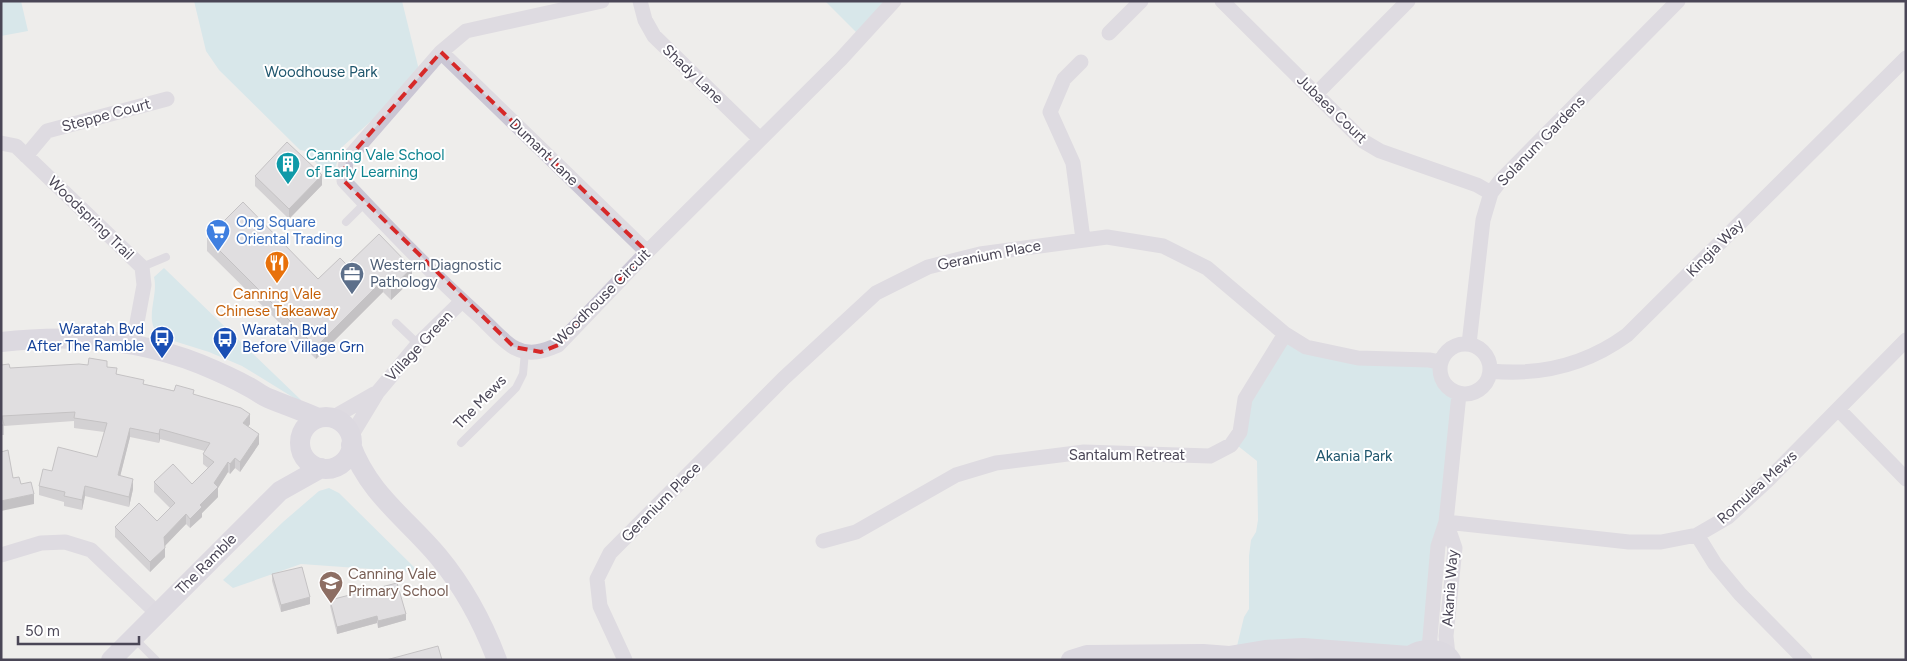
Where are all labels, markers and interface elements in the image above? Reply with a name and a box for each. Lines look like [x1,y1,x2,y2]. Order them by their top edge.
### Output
street label: Shady Lane [659,41,727,107]
park label: Woodhouse Park [265,63,378,81]
street label: Jubaea Court [1293,71,1371,147]
street label: Solanum Gardens [1493,92,1589,190]
street label: Steppe Court [60,94,153,136]
street label: Dumant Lane [506,115,582,189]
place label: Canning Vale School of Early Learning [306,146,445,181]
building icon: Canning Vale School of Early Learning [275,151,301,185]
street label: Woodspring Trail [44,173,138,263]
place label: Ong Square Oriental Trading [236,213,343,248]
street label: Kingia Way [1683,215,1748,280]
supermarket icon: Ong Square Oriental Trading [205,218,231,252]
street label: Geranium Place [936,236,1042,274]
street label: Woodhouse Circuit [550,245,654,349]
restaurant icon: Canning Vale Chinese Takeaway [264,250,290,284]
place label: Western Diagnostic Pathology [370,256,502,291]
office icon: Western Diagnostic Pathology [339,261,365,295]
place label: Canning Vale Chinese Takeaway [216,285,339,320]
street label: Village Green [382,307,456,385]
place label: Waratah Bvd After The Ramble [27,320,144,355]
place label: Waratah Bvd Before Village Grn [242,321,364,356]
bus stop icon: Waratah Bvd After The Ramble [149,325,175,359]
bus stop icon: Waratah Bvd Before Village Grn [212,326,238,360]
street label: The Mews [450,371,510,433]
street label: Santalum Retreat [1069,446,1186,464]
street label: Romulea Mews [1713,446,1801,528]
park label: Akania Park [1316,447,1393,465]
street label: Geranium Place [618,459,704,545]
street label: The Ramble [172,530,240,598]
street label: Akania Way [1438,549,1462,627]
place label: Canning Vale Primary School [348,565,449,600]
school or university icon: Canning Vale Primary School [318,570,344,604]
scale bar [18,614,139,646]
text: 50 m [25,622,60,640]

